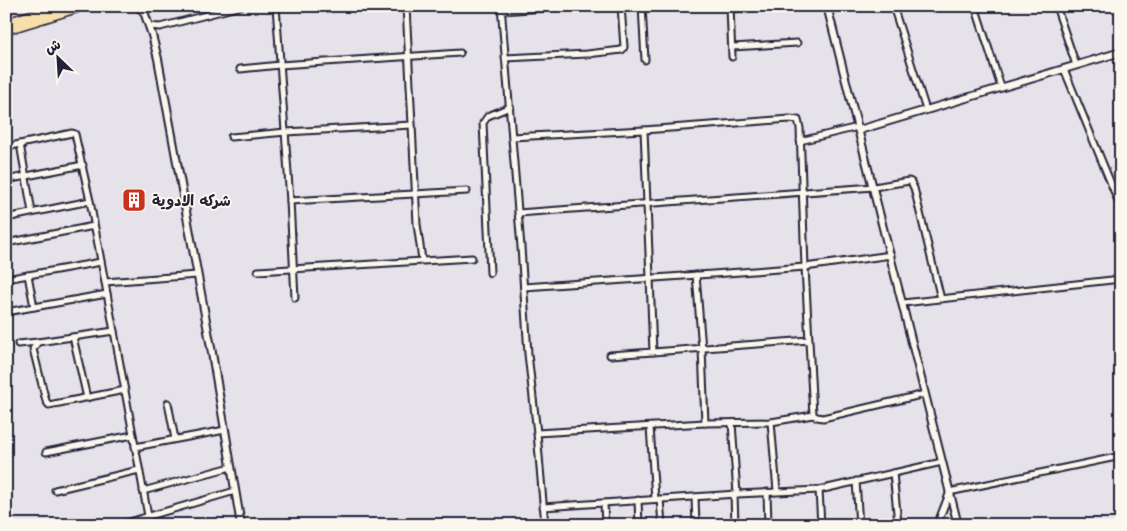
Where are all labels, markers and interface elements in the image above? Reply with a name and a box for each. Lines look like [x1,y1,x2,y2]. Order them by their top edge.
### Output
north arrow [32,32,82,82]
text: ش [41,34,63,58]
building icon: شركه الادوية [121,187,147,213]
place label: شركه الادوية [152,190,231,210]

